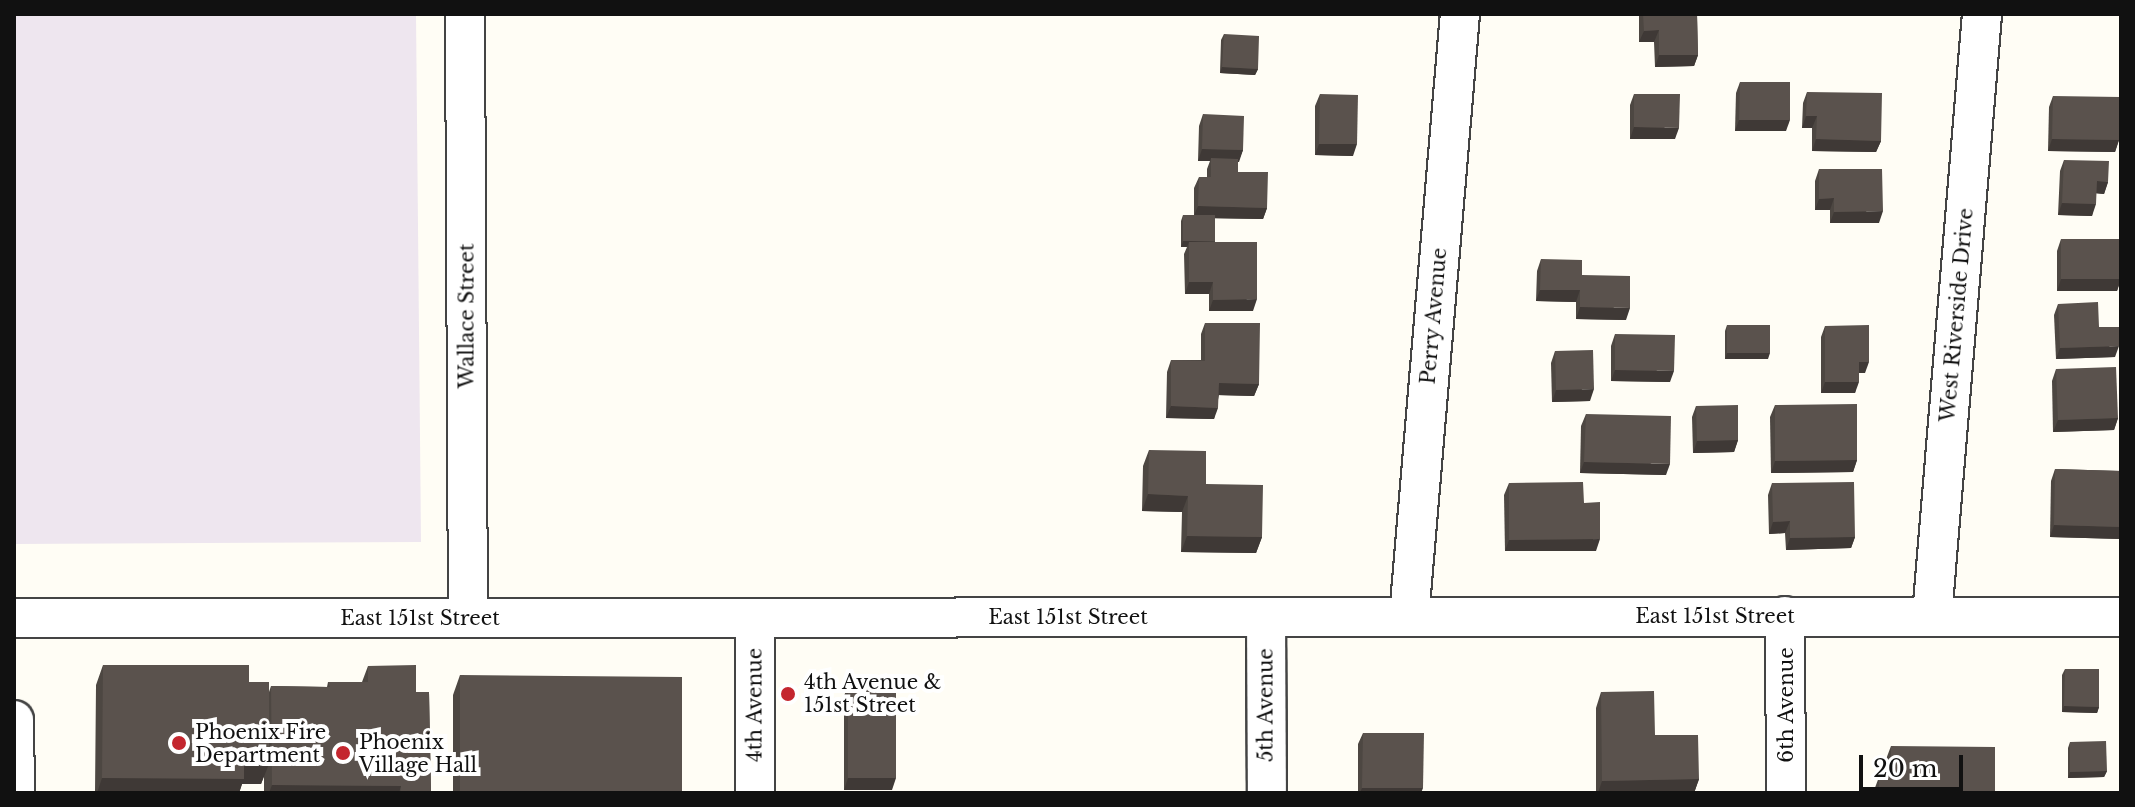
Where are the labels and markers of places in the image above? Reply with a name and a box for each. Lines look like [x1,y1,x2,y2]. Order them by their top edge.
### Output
place label: 4th Avenue & 151st Street [804,670,942,717]
marker: 4th Avenue & 151st Street [779,685,797,703]
place label: Phoenix Fire Department [195,720,327,767]
place label: Phoenix Village Hall [359,730,477,777]
marker: Phoenix Fire Department [170,734,188,752]
marker: Phoenix Village Hall [334,744,352,762]

